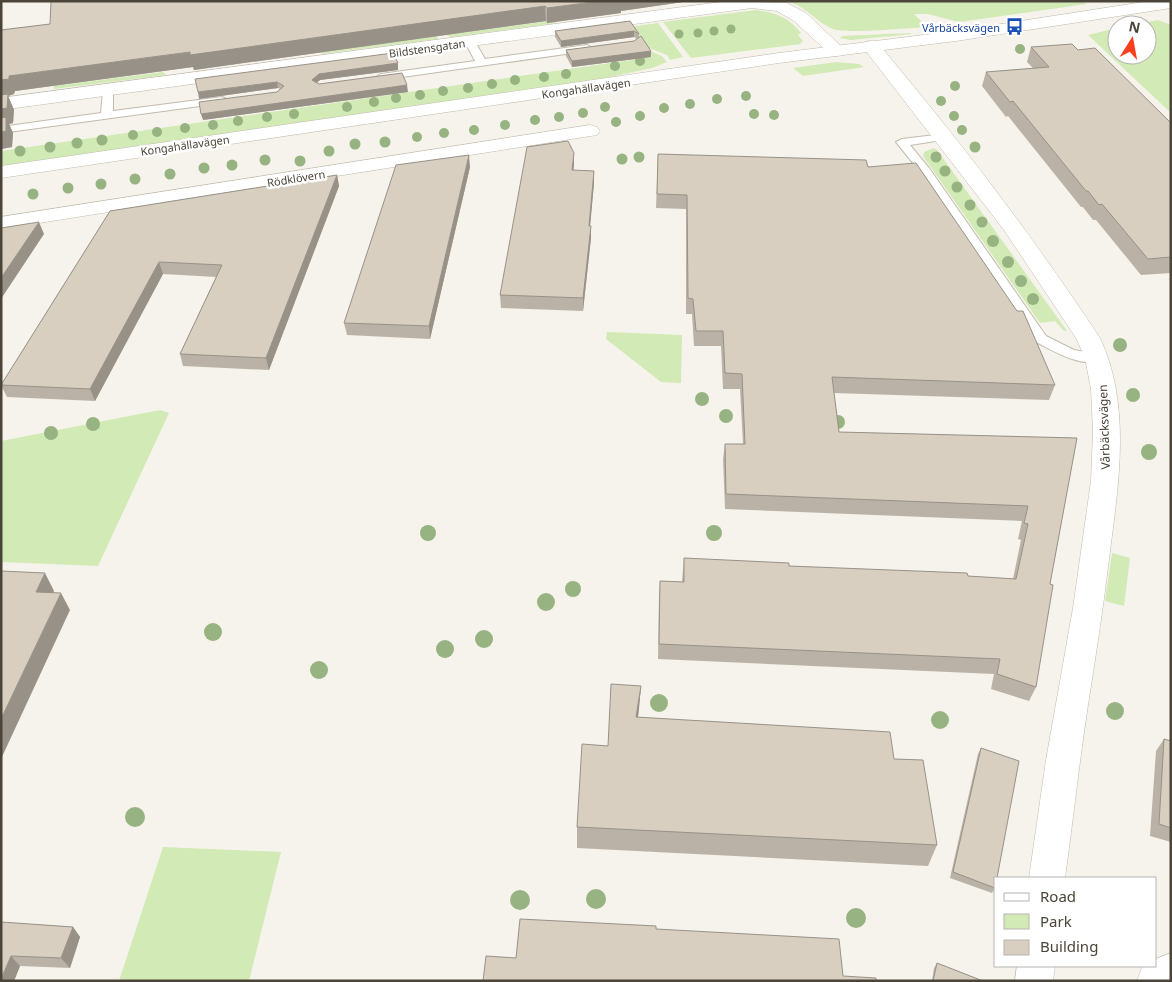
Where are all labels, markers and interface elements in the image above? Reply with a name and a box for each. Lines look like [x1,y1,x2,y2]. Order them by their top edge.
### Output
north arrow [1107,15,1157,65]
text: N [1127,16,1142,37]
bus stop icon: Vårbäcksvägen [1004,17,1024,37]
place label: Vårbäcksvägen [922,20,1000,35]
street label: Bildstensgatan [388,35,466,61]
street label: Kongahällavägen [541,74,631,102]
street label: Kongahällavägen [140,131,230,159]
street label: Rödklövern [266,166,326,190]
street label: Vårbäcksvägen [1094,384,1114,470]
legend [994,877,1157,967]
text: Road [1040,886,1076,906]
text: Park [1040,911,1072,931]
text: Building [1040,936,1098,956]

